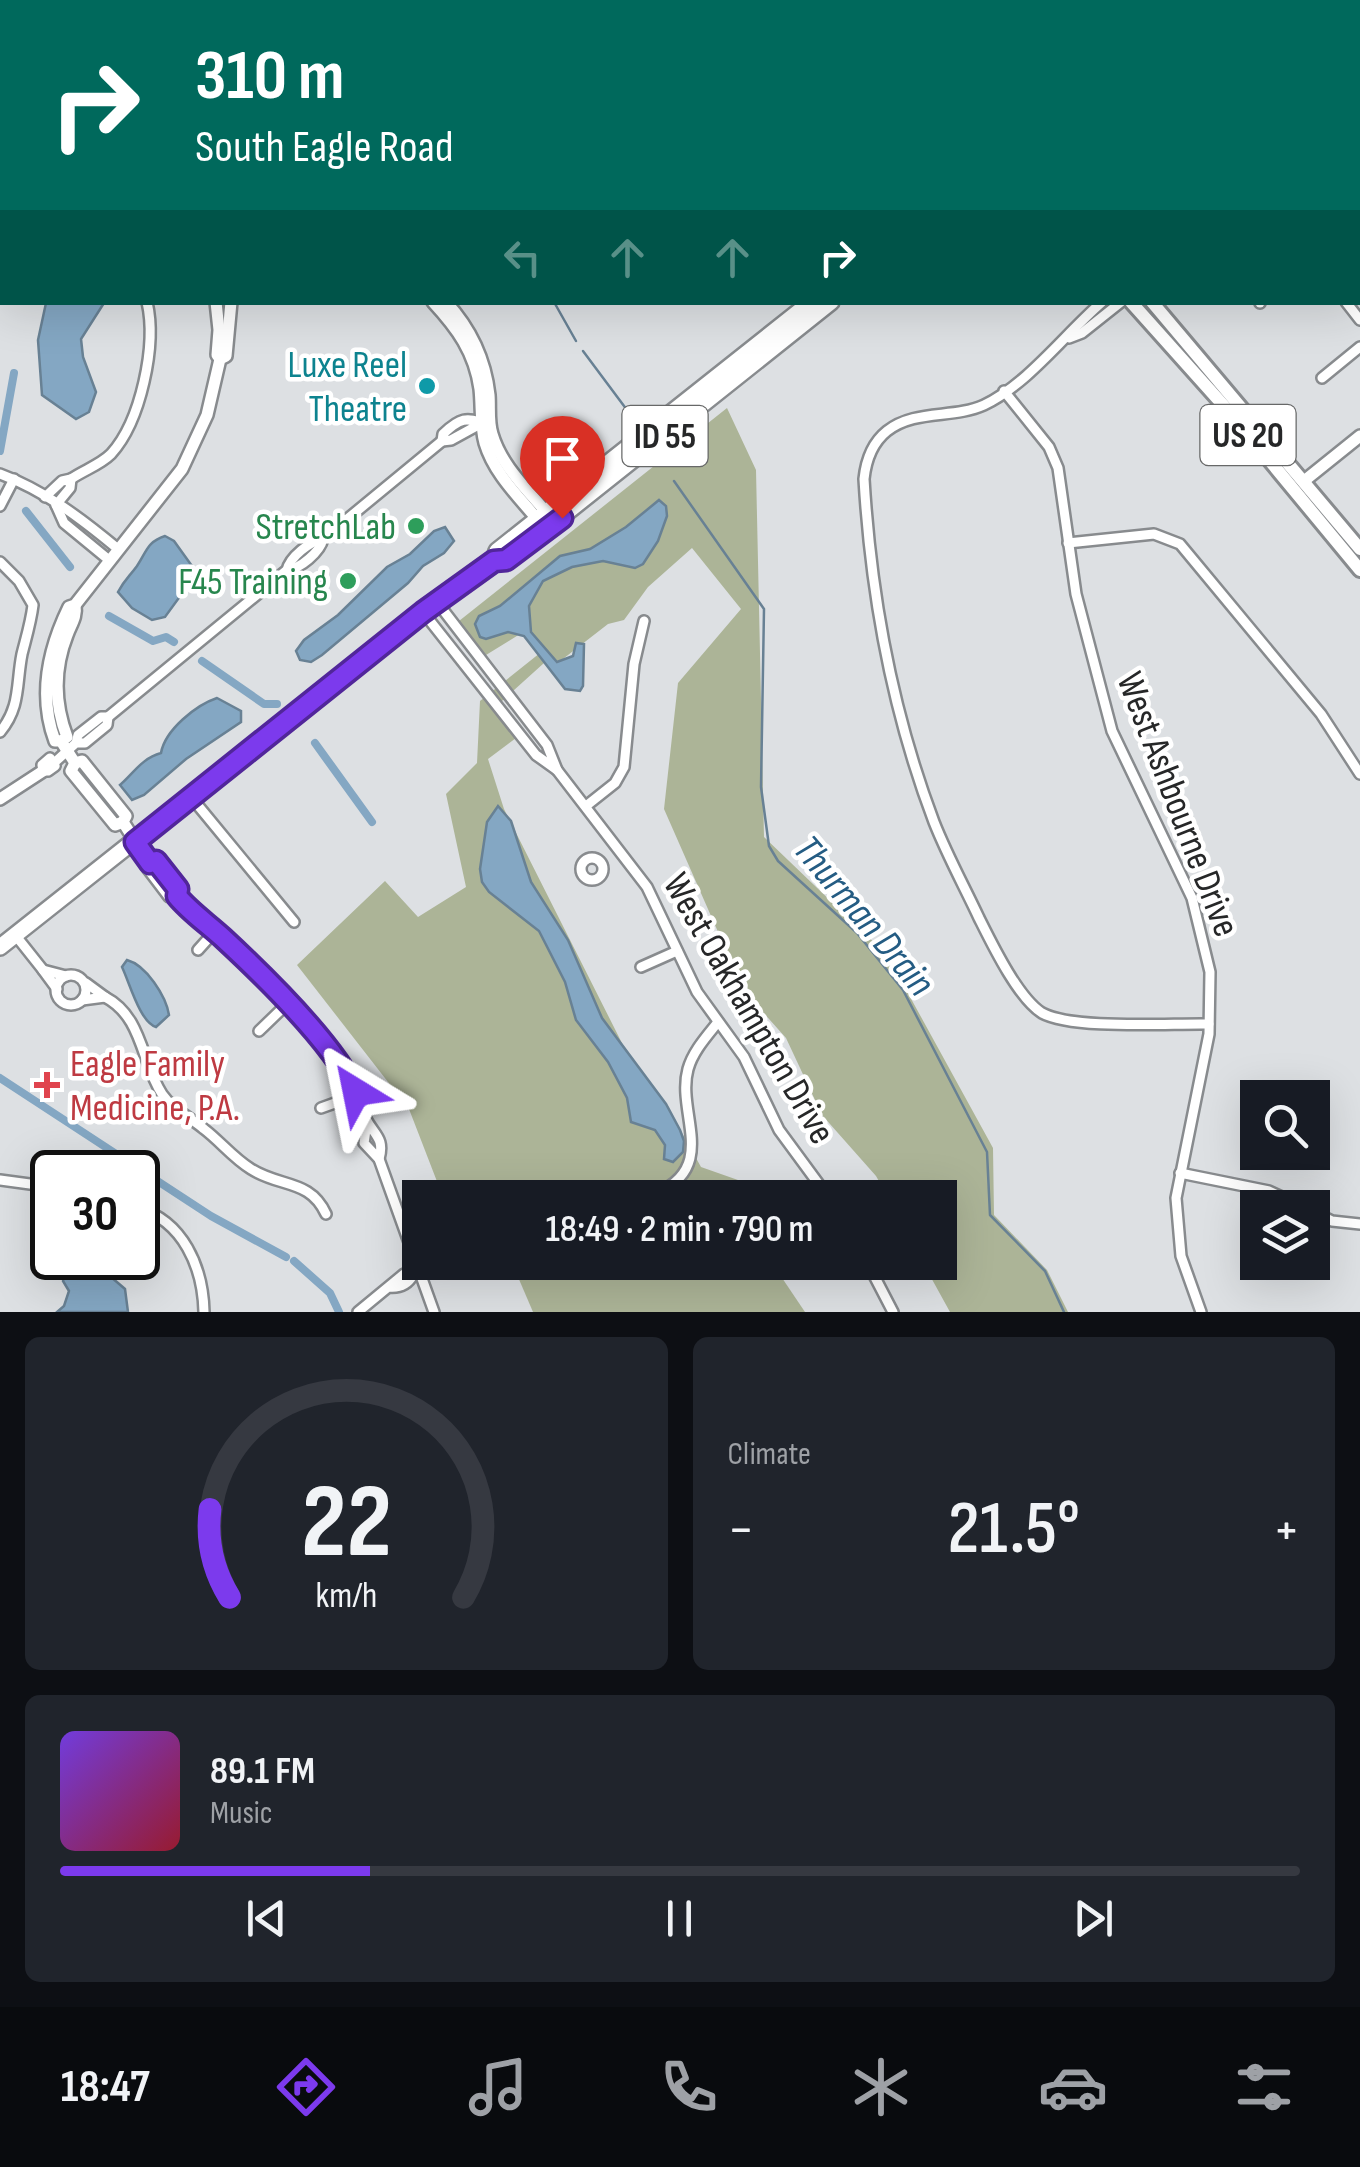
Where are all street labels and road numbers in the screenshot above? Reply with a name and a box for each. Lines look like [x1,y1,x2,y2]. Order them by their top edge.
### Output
road number: US 20 [1200,405,1296,465]
road number: ID 55 [622,406,708,466]
street label: West Ashbourne Drive [1107,666,1249,943]
street label: West Oakhampton Drive [653,865,844,1152]

